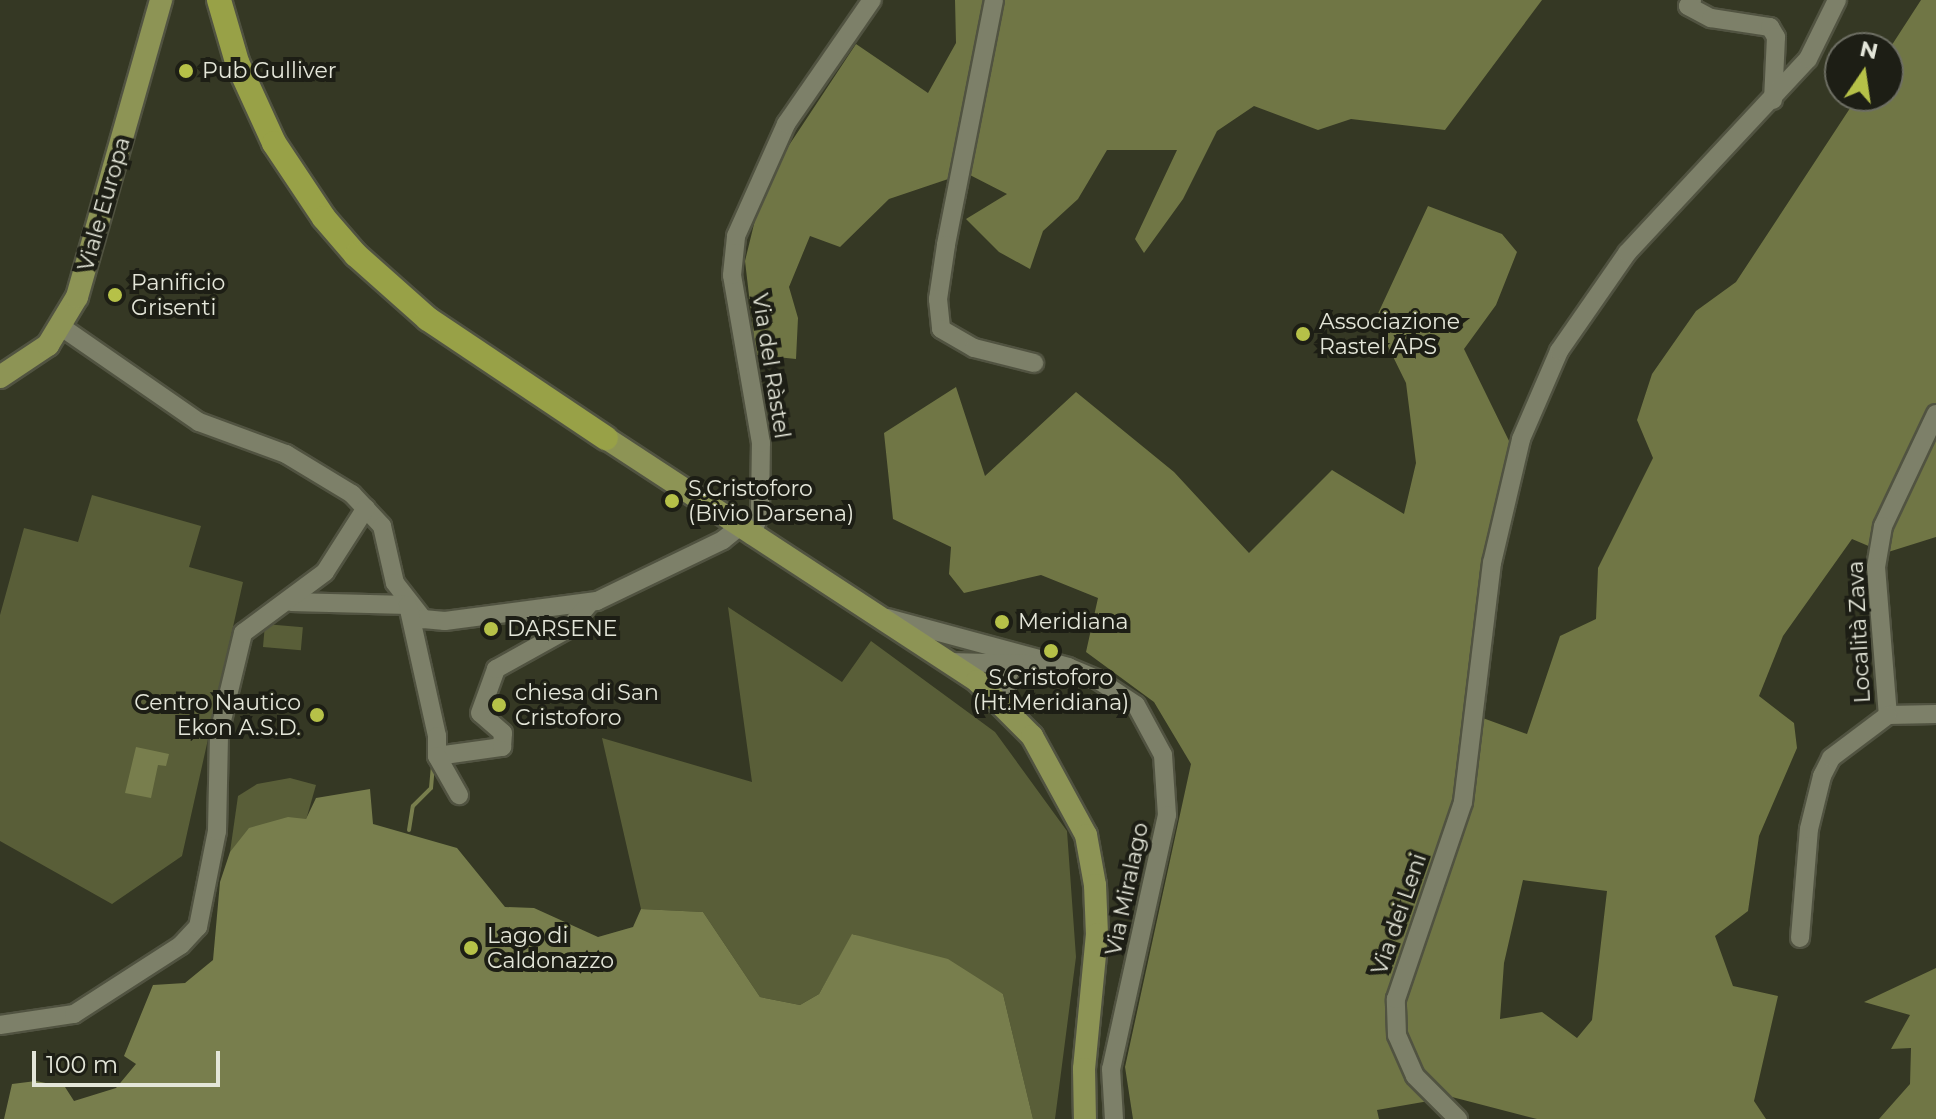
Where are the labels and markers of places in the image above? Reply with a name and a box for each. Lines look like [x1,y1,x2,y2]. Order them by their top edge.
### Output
place label: Pub Gulliver [202,58,337,84]
marker: Pub Gulliver [177,62,195,80]
place label: Panificio Grisenti [131,269,225,320]
marker: Panificio Grisenti [106,286,124,304]
place label: Associazione Rastel APS [1319,308,1460,360]
marker: Associazione Rastel APS [1294,325,1312,343]
place label: S.Cristoforo (Bivio Darsena) [688,475,854,526]
marker: S.Cristoforo (Bivio Darsena) [663,492,681,510]
place label: Meridiana [1018,609,1129,635]
marker: Meridiana [993,613,1011,631]
place label: DARSENE [507,616,617,642]
marker: DARSENE [482,620,500,638]
marker: S.Cristoforo (Ht.Meridiana) [1042,642,1060,660]
place label: S.Cristoforo (Ht.Meridiana) [973,664,1129,716]
place label: chiesa di San Cristoforo [515,679,659,730]
place label: Centro Nautico Ekon A.S.D. [134,689,301,740]
marker: chiesa di San Cristoforo [490,696,508,714]
marker: Centro Nautico Ekon A.S.D. [308,706,326,724]
place label: Lago di Caldonazzo [487,922,614,974]
marker: Lago di Caldonazzo [462,939,480,957]

